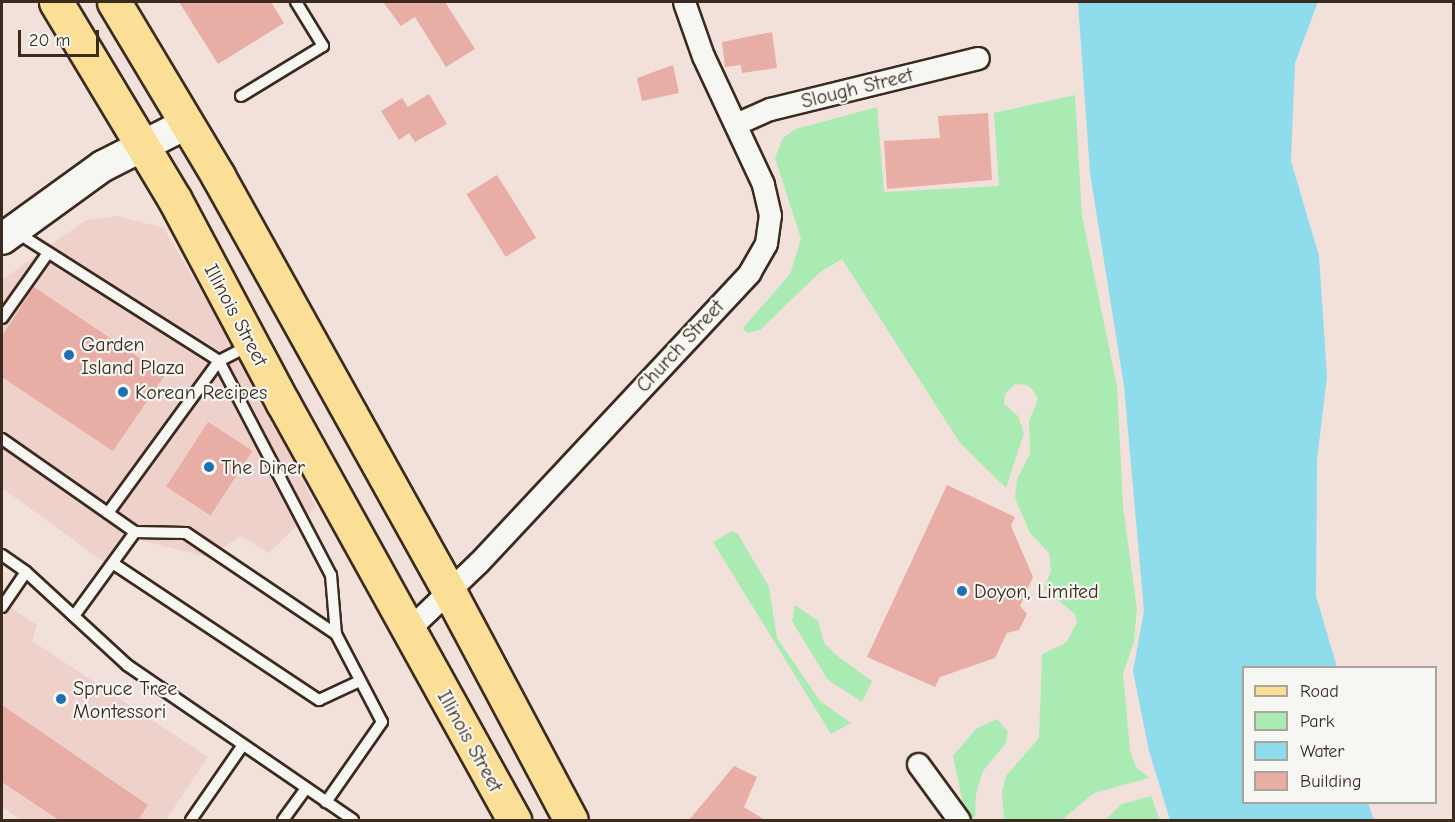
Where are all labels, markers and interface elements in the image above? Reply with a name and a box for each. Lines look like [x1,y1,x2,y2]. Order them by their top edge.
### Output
scale bar [21,18,102,56]
text: 20 m [29,30,70,51]
street label: Slough Street [799,63,915,113]
street label: Illinois Street [199,260,273,370]
street label: Church Street [631,295,729,397]
place label: Garden Island Plaza [81,332,185,379]
marker: Garden Island Plaza [62,348,76,362]
place label: Korean Recipes [135,380,267,404]
marker: Korean Recipes [116,385,130,399]
place label: The Diner [221,455,305,479]
marker: The Diner [202,460,216,474]
place label: Doyon, Limited [974,579,1099,603]
marker: Doyon, Limited [955,584,969,598]
legend [1242,666,1437,804]
place label: Spruce Tree Montessori [73,676,177,723]
text: Road [1300,681,1339,702]
street label: Illinois Street [432,686,508,796]
marker: Spruce Tree Montessori [54,692,68,706]
text: Park [1300,711,1334,732]
text: Water [1300,741,1344,762]
text: Building [1300,771,1362,792]

